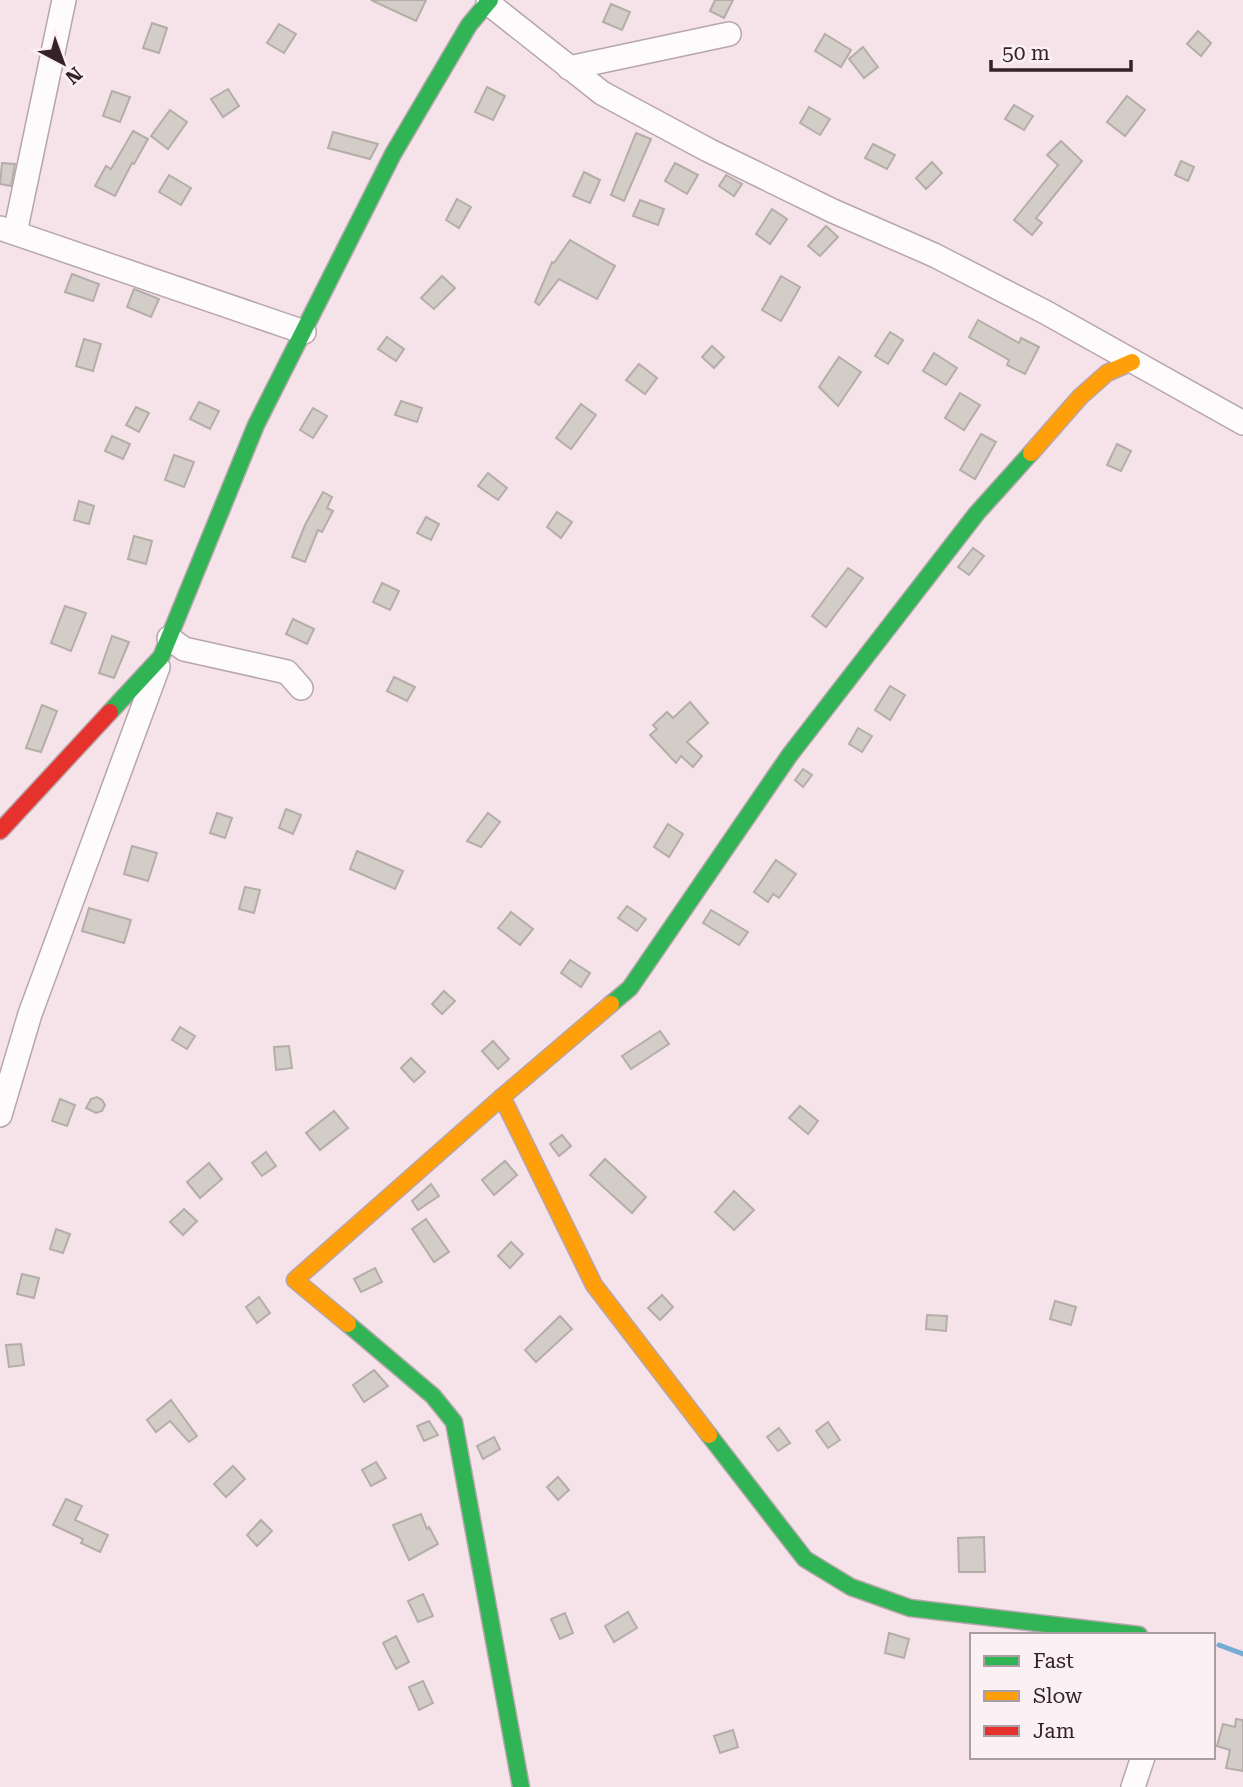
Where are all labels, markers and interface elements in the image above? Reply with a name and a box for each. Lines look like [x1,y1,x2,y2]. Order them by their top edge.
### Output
north arrow [28,28,98,98]
scale bar [991,28,1131,72]
text: 50 m [1002,41,1050,65]
text: N [60,62,87,89]
legend [970,1633,1215,1759]
text: Fast [1033,1649,1074,1673]
text: Slow [1033,1684,1083,1708]
text: Jam [1033,1719,1075,1743]

